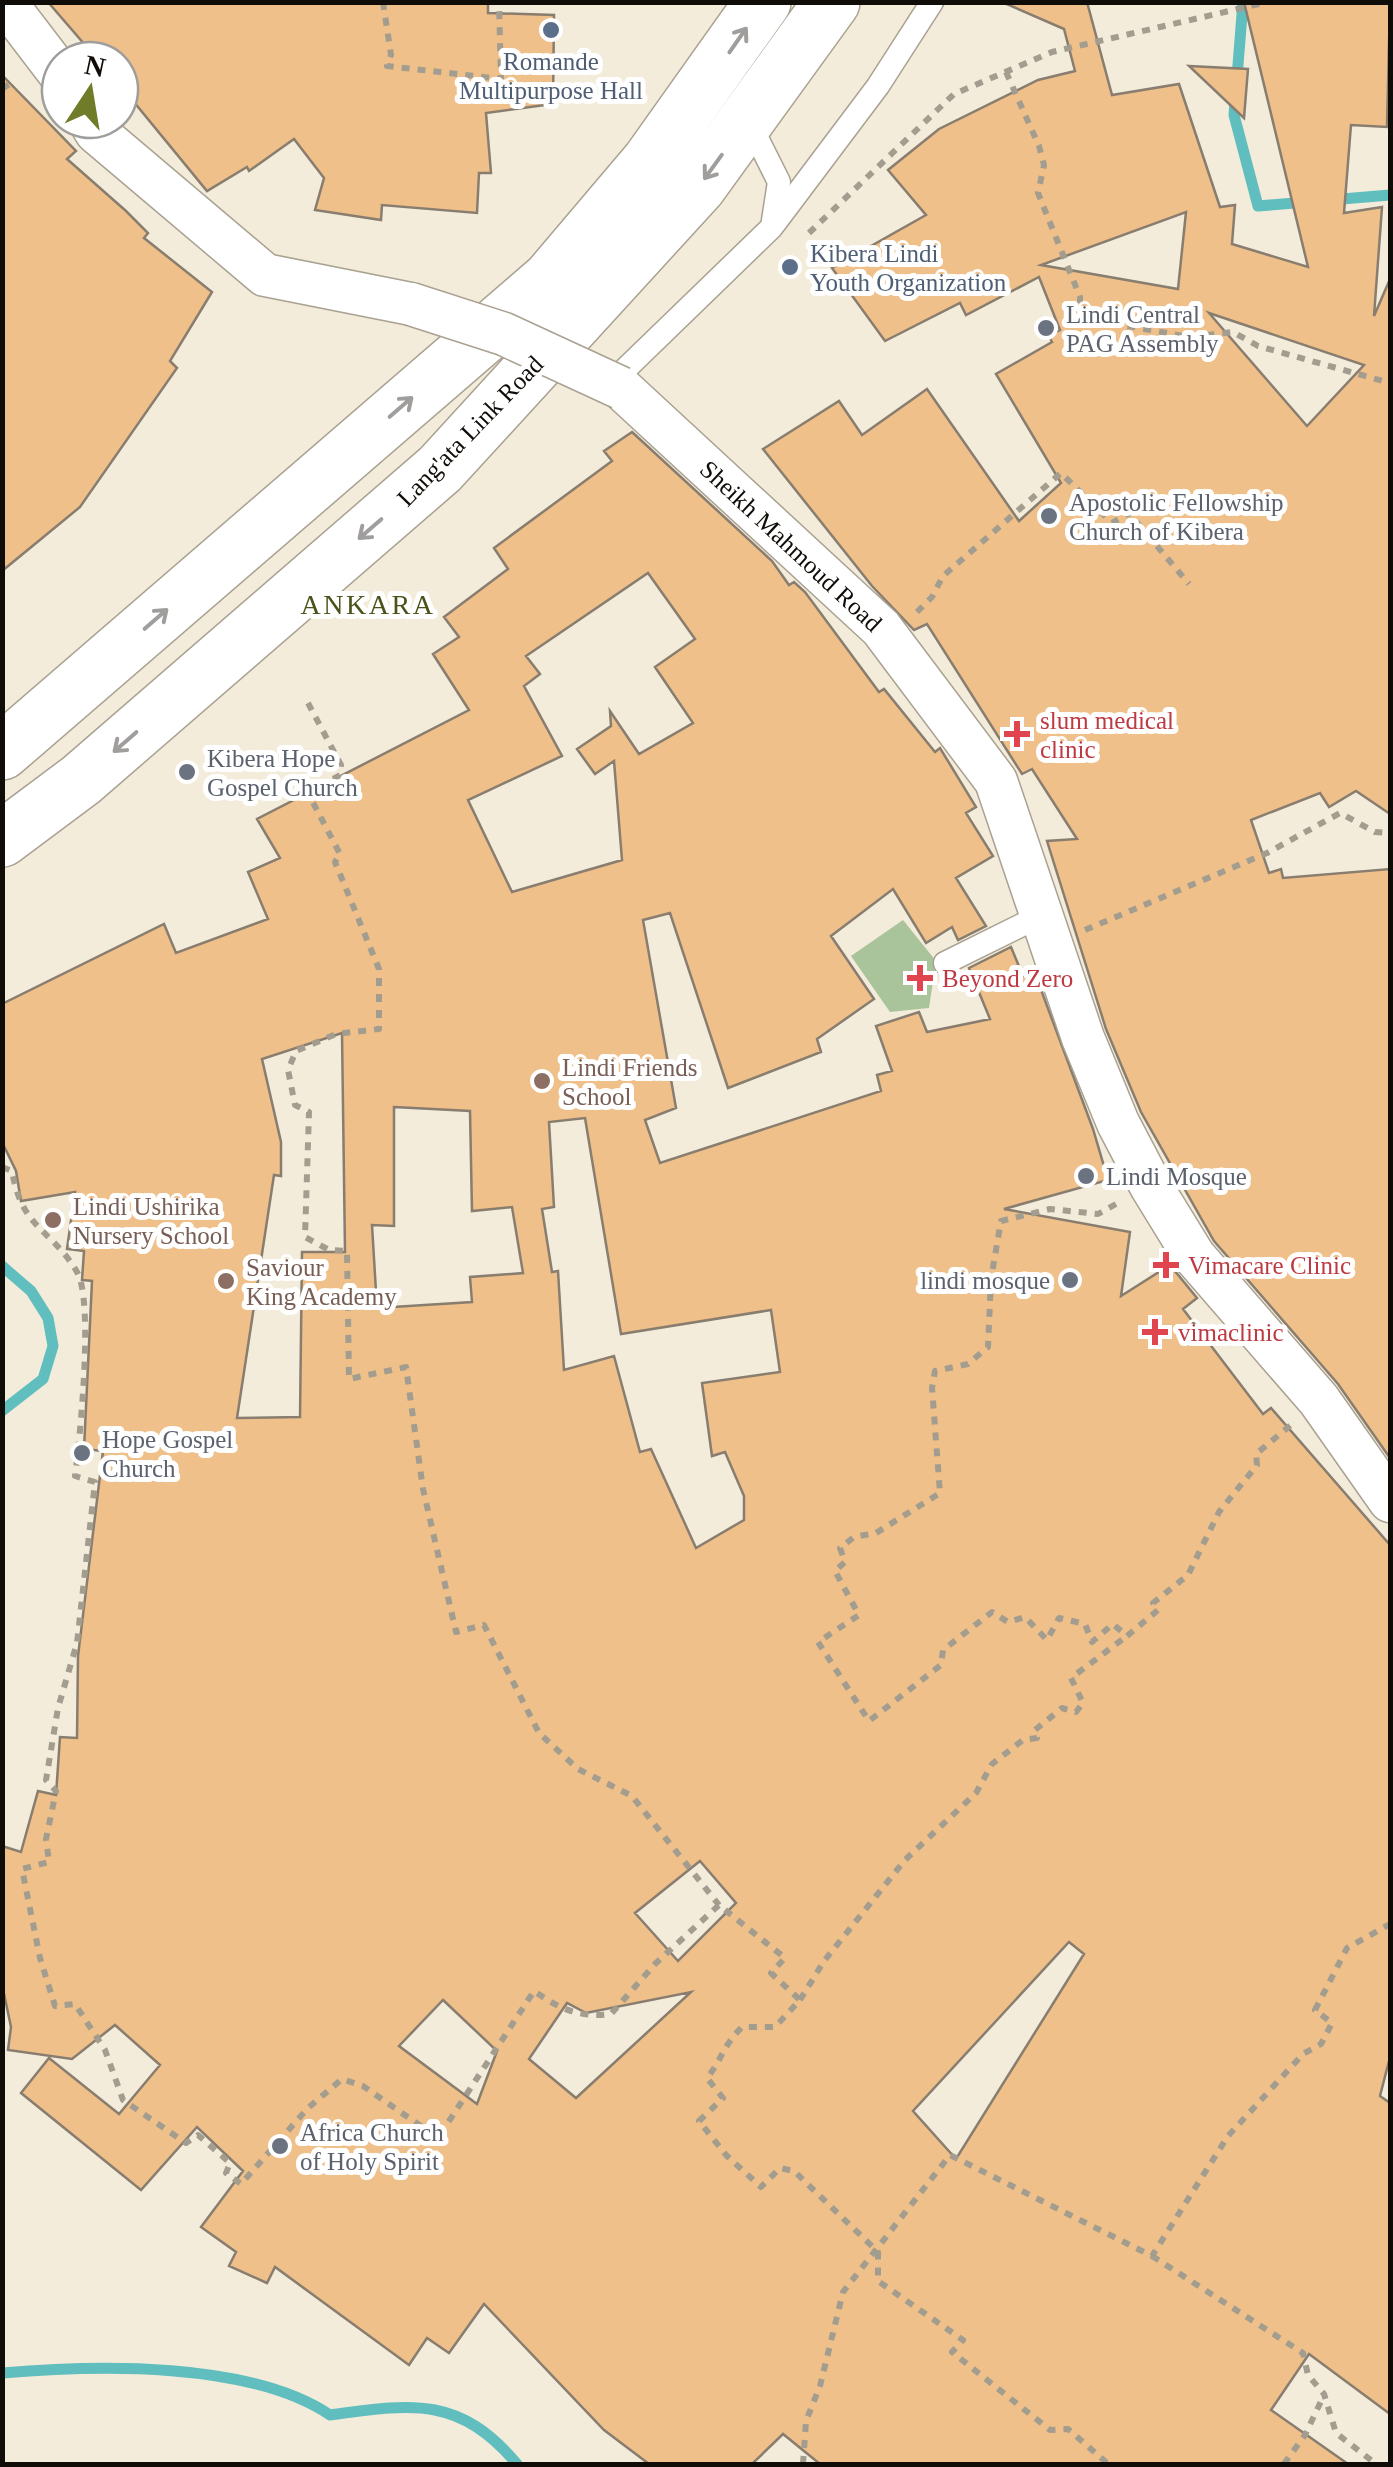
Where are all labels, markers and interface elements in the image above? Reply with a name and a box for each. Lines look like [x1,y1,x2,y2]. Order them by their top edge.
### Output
marker: Romande Multipurpose Hall [540,19,562,41]
one-way arrow [727,27,748,55]
north arrow [40,40,140,140]
place label: Romande Multipurpose Hall [459,48,643,104]
text: N [82,49,108,83]
one-way arrow [703,152,724,180]
place label: Kibera Lindi Youth Organization [810,240,1007,296]
marker: Kibera Lindi Youth Organization [779,256,801,278]
place label: Lindi Central PAG Assembly [1066,301,1219,357]
marker: Lindi Central PAG Assembly [1035,317,1057,339]
street label: Lang'ata Link Road [392,350,549,511]
one-way arrow [388,396,414,418]
street label: Sheikh Mahmoud Road [695,455,887,637]
place label: Apostolic Fellowship Church of Kibera [1069,489,1284,545]
marker: Apostolic Fellowship Church of Kibera [1038,505,1060,527]
one-way arrow [358,518,383,541]
district label: ANKARA [301,589,435,620]
one-way arrow [142,609,168,631]
place label: slum medical clinic [1040,707,1174,763]
marker: slum medical clinic [1004,721,1030,747]
one-way arrow [112,731,138,753]
place label: Kibera Hope Gospel Church [207,745,358,801]
marker: Kibera Hope Gospel Church [176,761,198,783]
marker: Beyond Zero [907,965,933,991]
place label: Beyond Zero [942,965,1073,992]
place label: Lindi Friends School [562,1054,697,1110]
marker: Lindi Friends School [531,1070,553,1092]
place label: Lindi Mosque [1106,1163,1247,1190]
marker: Lindi Mosque [1075,1165,1097,1187]
place label: Lindi Ushirika Nursery School [73,1193,229,1249]
marker: Lindi Ushirika Nursery School [42,1209,64,1231]
marker: Vimacare Clinic [1153,1252,1179,1278]
place label: Vimacare Clinic [1188,1252,1351,1279]
place label: Saviour King Academy [246,1254,397,1310]
place label: lindi mosque [920,1267,1050,1294]
marker: lindi mosque [1059,1269,1081,1291]
marker: Saviour King Academy [215,1270,237,1292]
marker: vimaclinic [1142,1319,1168,1345]
place label: vimaclinic [1178,1319,1284,1346]
place label: Hope Gospel Church [102,1426,233,1482]
marker: Hope Gospel Church [71,1442,93,1464]
place label: Africa Church of Holy Spirit [300,2119,444,2175]
marker: Africa Church of Holy Spirit [269,2135,291,2157]

